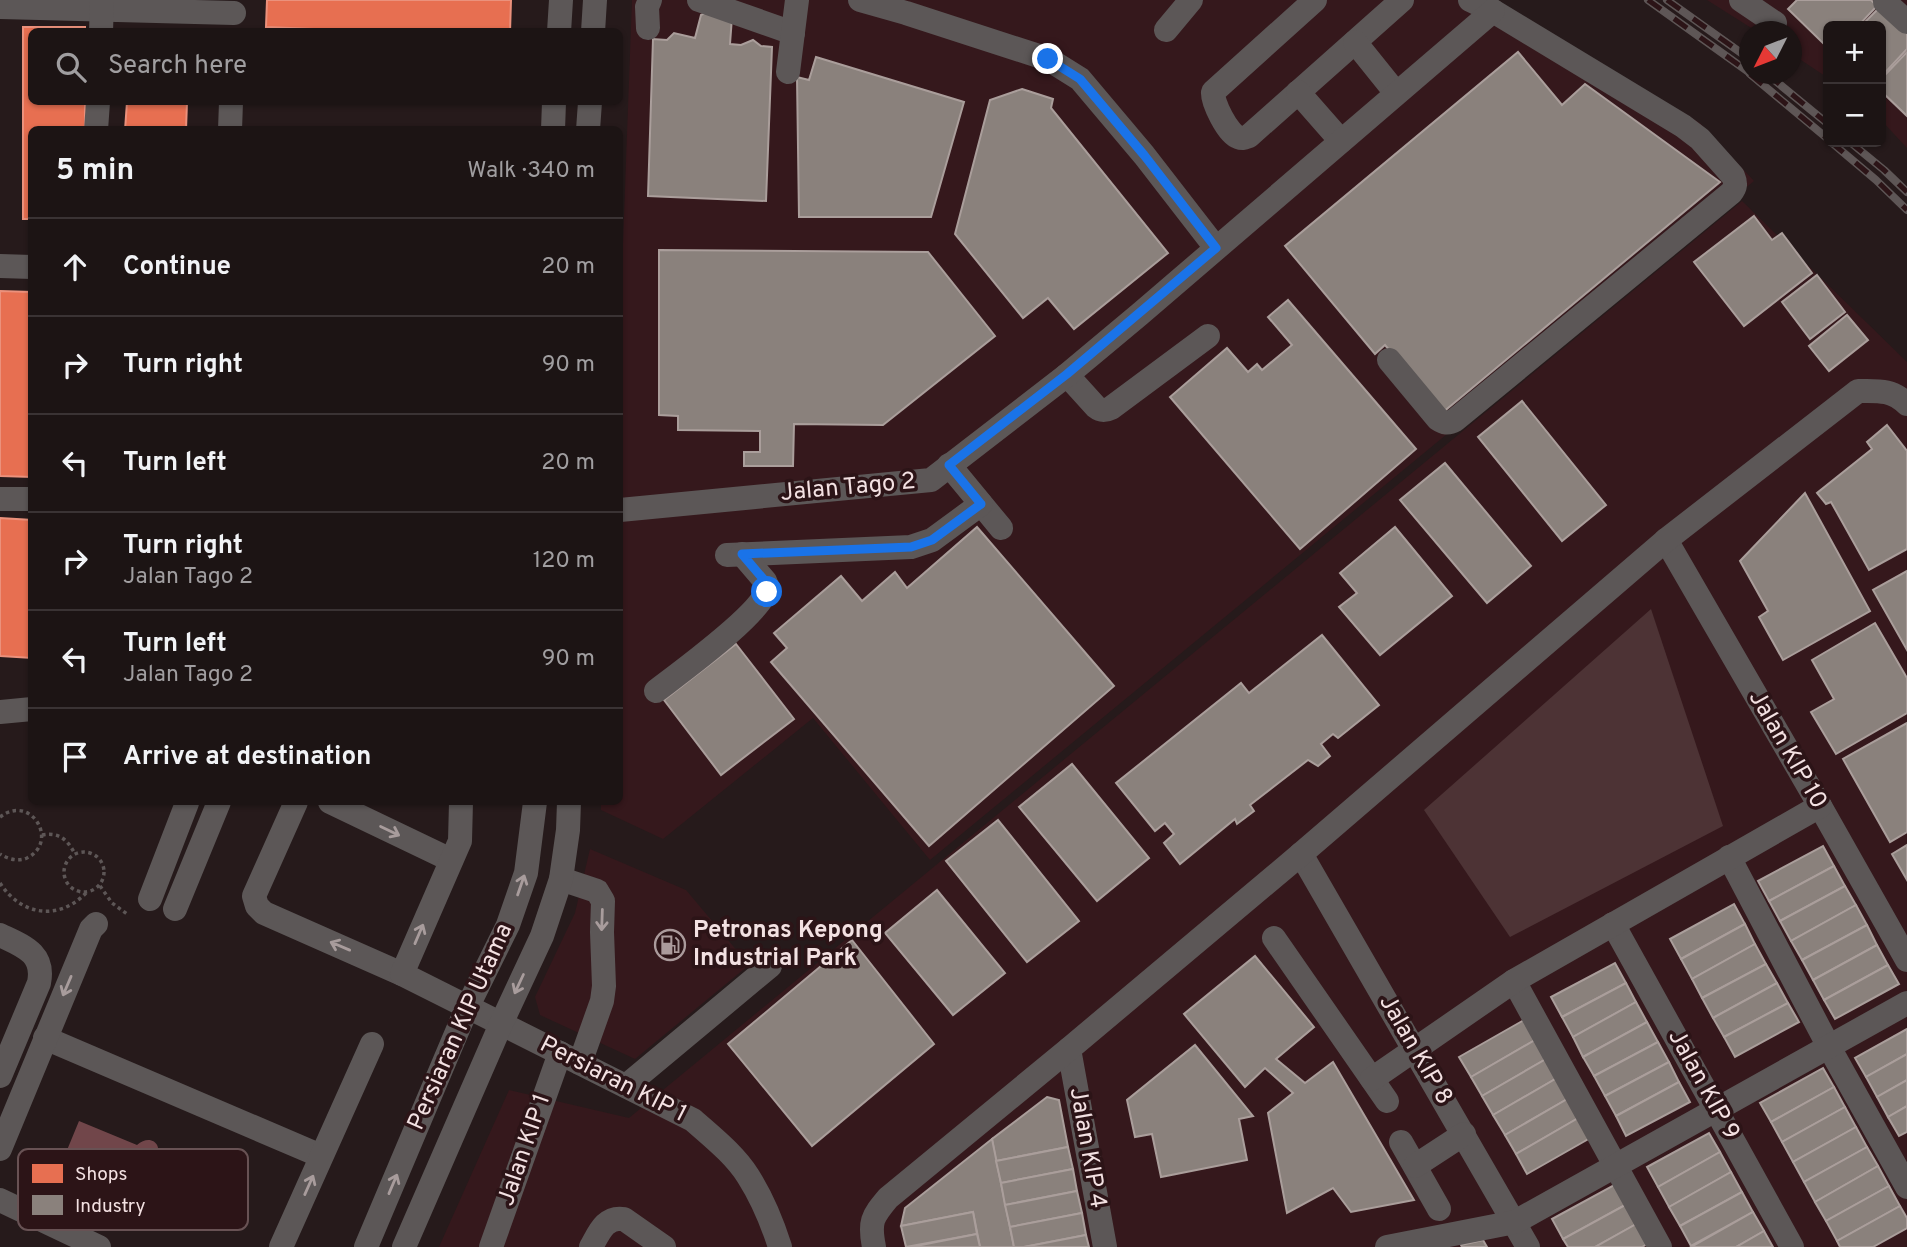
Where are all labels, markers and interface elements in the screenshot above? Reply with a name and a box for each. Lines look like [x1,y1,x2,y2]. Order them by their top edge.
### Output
north arrow [1739,21,1802,84]
map controls [1823,21,1886,147]
button: + [1823,21,1886,84]
search box [28,28,623,105]
route end [1032,43,1063,74]
icon: search [52,48,90,86]
text: Search here [108,50,247,83]
button: − [1823,84,1886,147]
text: 5 min [56,153,134,190]
text: Walk · 340 m [467,157,595,186]
icon: ahead [56,248,94,286]
text: Continue [123,251,231,284]
text: 20 m [541,253,595,282]
icon: right [56,346,94,384]
text: Turn right [123,349,243,382]
text: 90 m [542,351,595,380]
icon: left [56,444,94,482]
text: Turn left [123,447,227,480]
text: 20 m [541,449,595,478]
street label: Jalan Tago 2 [779,467,917,509]
text: Turn right [123,530,243,563]
icon: right [56,542,94,580]
text: 120 m [533,547,595,576]
text: Jalan Tago 2 [123,563,253,592]
route start [751,576,782,607]
text: Turn left [123,628,227,661]
icon: left [56,640,94,678]
text: 90 m [542,645,595,674]
text: Jalan Tago 2 [123,661,253,690]
street label: Jalan KIP 10 [1741,685,1833,815]
icon: arrive [56,738,94,776]
text: Arrive at destination [123,741,371,774]
one-way arrow [379,825,400,838]
one-way arrow [516,875,529,897]
one-way arrow [596,908,609,931]
place label: Petronas Kepong Industrial Park [693,916,883,974]
street label: Persiaran KIP Utama [402,919,520,1135]
one-way arrow [413,923,426,945]
fuel station icon: Petronas Kepong Industrial Park [653,928,687,962]
one-way arrow [329,938,351,951]
one-way arrow [512,973,526,994]
one-way arrow [60,975,73,996]
street label: Jalan KIP 8 [1372,990,1458,1110]
street label: Jalan KIP 9 [1660,1025,1746,1145]
street label: Persiaran KIP 1 [535,1030,691,1130]
street label: Jalan KIP 4 [1062,1085,1112,1211]
street label: Jalan KIP 1 [492,1090,558,1210]
legend [18,1149,248,1230]
text: Shops [75,1163,127,1187]
one-way arrow [303,1174,316,1196]
one-way arrow [387,1174,400,1195]
text: Industry [75,1195,145,1219]

